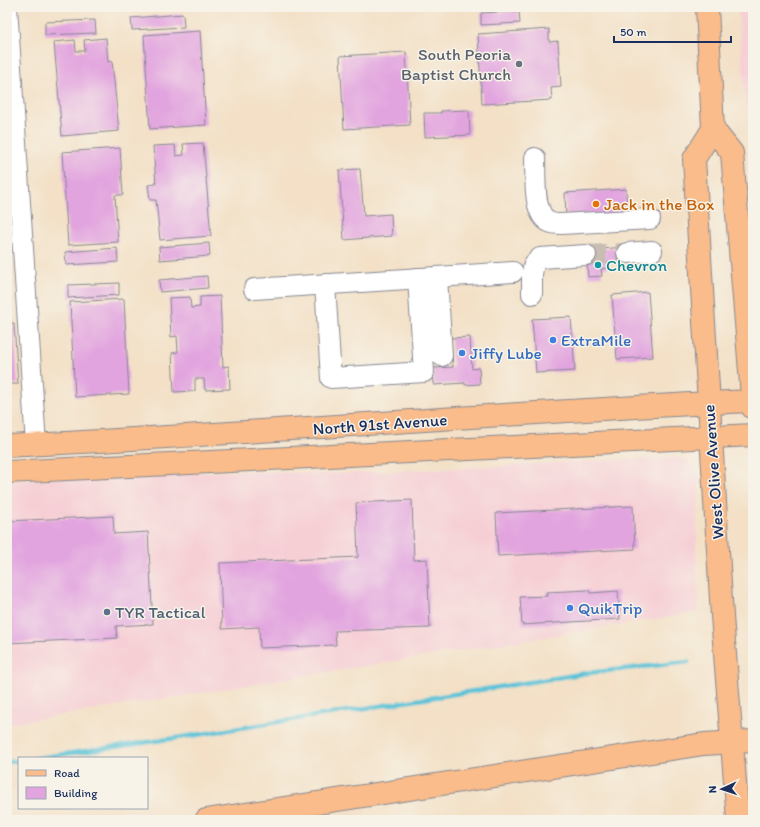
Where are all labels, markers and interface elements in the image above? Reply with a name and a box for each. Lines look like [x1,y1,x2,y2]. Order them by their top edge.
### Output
scale bar [614,18,731,44]
text: 50 m [620,25,646,39]
place label: South Peoria Baptist Church [401,44,511,84]
marker: South Peoria Baptist Church [514,59,524,69]
place label: Jack in the Box [604,194,715,214]
marker: Jack in the Box [591,199,601,209]
place label: Chevron [606,255,667,275]
marker: Chevron [593,260,603,270]
place label: ExtraMile [561,330,631,350]
marker: ExtraMile [548,335,558,345]
place label: Jiffy Lube [470,343,542,363]
marker: Jiffy Lube [457,348,467,358]
street label: West Olive Avenue [698,404,728,540]
street label: North 91st Avenue [312,409,448,439]
place label: QuikTrip [578,598,642,618]
place label: TYR Tactical [115,602,206,622]
marker: QuikTrip [565,603,575,613]
marker: TYR Tactical [102,607,112,617]
legend [18,757,148,809]
text: Road [54,766,80,780]
north arrow [702,769,742,809]
text: N [706,785,719,794]
text: Building [54,786,98,800]

